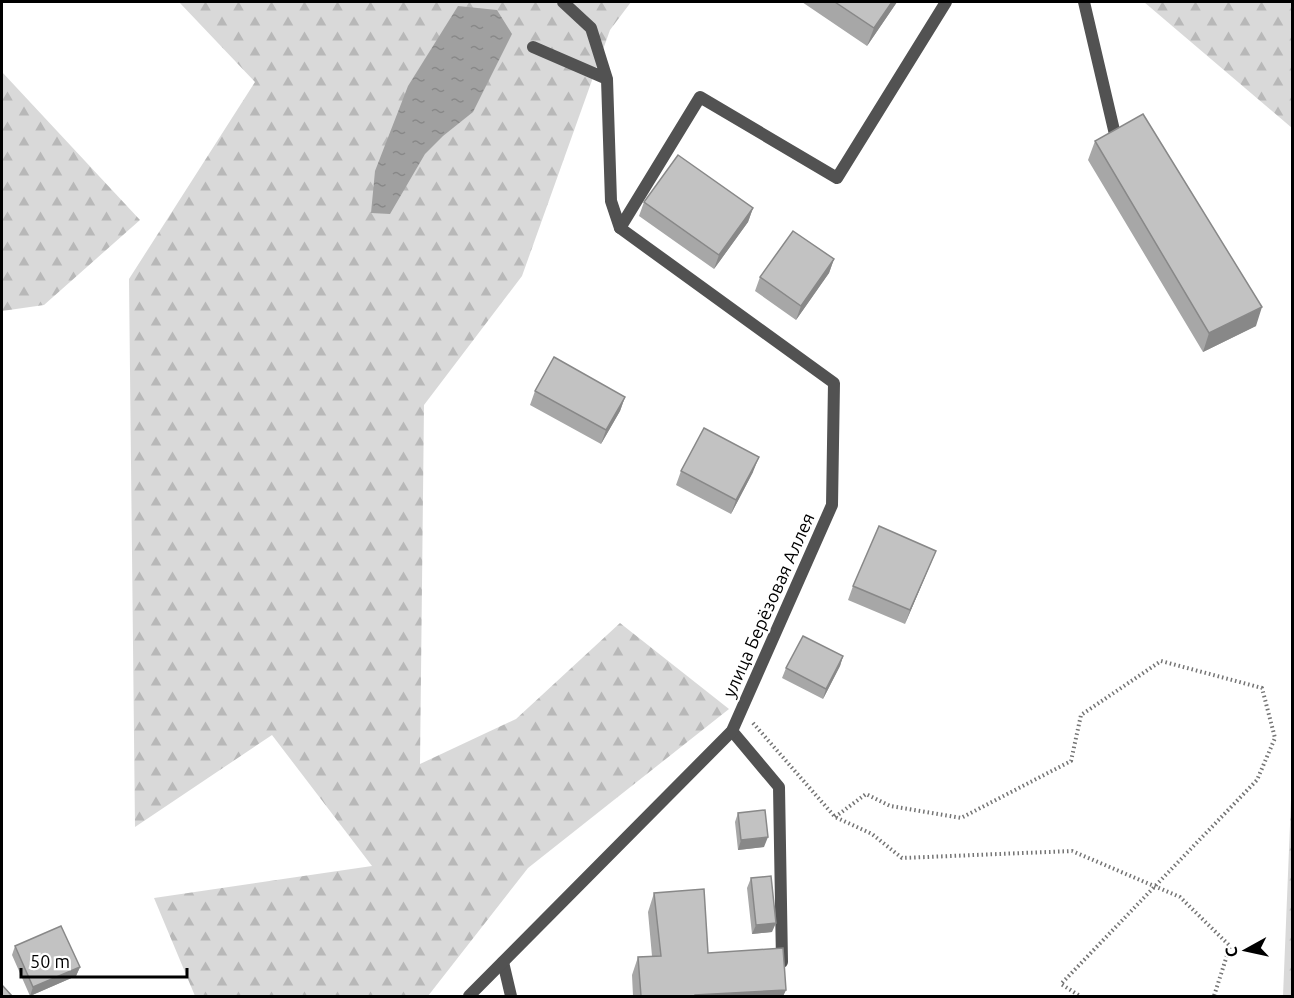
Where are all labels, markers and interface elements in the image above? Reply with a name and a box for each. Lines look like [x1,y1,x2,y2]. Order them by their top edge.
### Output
street label: улица Берёзовая Аллея [718,510,818,700]
north arrow [1216,920,1276,980]
scale bar [21,941,188,979]
text: С [1222,946,1241,958]
text: 50 m [30,951,70,971]

